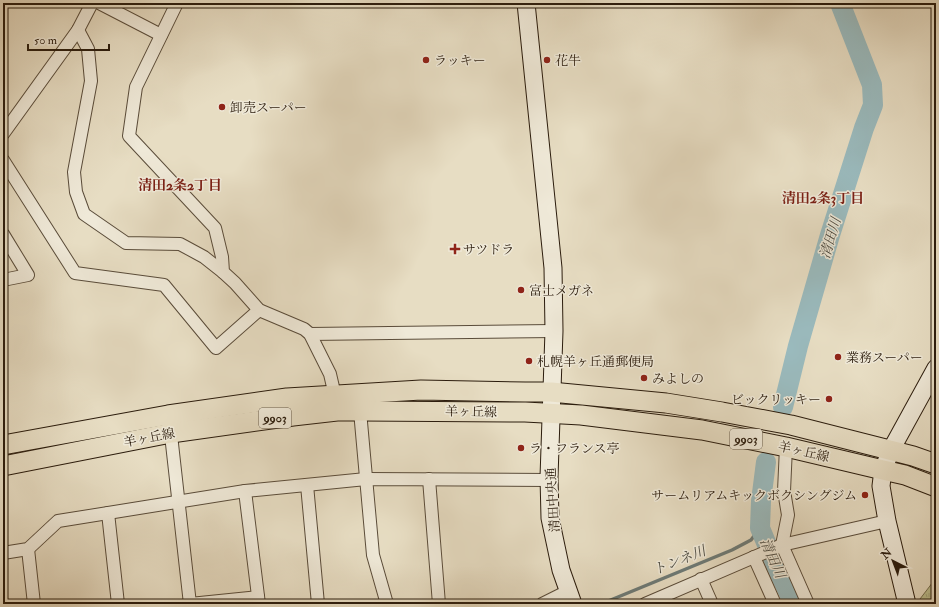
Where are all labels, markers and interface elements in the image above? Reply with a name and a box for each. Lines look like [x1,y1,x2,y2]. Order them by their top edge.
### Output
scale bar [28,26,109,52]
text: 50 m [34,33,58,48]
place label: ラッキー [434,53,486,69]
place label: 花牛 [555,53,581,69]
marker: ラッキー [421,55,431,65]
marker: 花牛 [542,55,552,65]
place label: 卸売スーパー [230,100,307,116]
marker: 卸売スーパー [217,102,227,112]
district label: 清田2条2丁目 [138,177,222,194]
district label: 清田2条3丁目 [782,190,864,207]
water label: 清田川 [816,214,845,261]
place label: サツドラ [463,242,514,258]
marker: サツドラ [450,244,460,254]
place label: 富士メガネ [529,283,594,299]
marker: 富士メガネ [516,285,526,295]
place label: 業務スーパー [846,350,923,366]
marker: 業務スーパー [833,352,843,362]
place label: 札幌羊ヶ丘通郵便局 [537,354,654,370]
marker: 札幌羊ヶ丘通郵便局 [524,356,534,366]
place label: みよしの [652,371,704,387]
marker: みよしの [639,373,649,383]
place label: ビックリッキー [731,392,821,408]
marker: ビックリッキー [824,394,834,404]
street label: 羊ヶ丘線 [445,404,497,420]
road number: 9903 [259,408,291,428]
street label: 羊ヶ丘線 [122,425,176,451]
road number: 9903 [730,429,762,449]
street label: 羊ヶ丘線 [777,438,831,466]
place label: ラ・フランス亭 [529,441,620,457]
marker: ラ・フランス亭 [516,443,526,453]
street label: 清田中央通 [543,467,563,533]
place label: サームリアムキックボクシングジム [651,488,857,504]
marker: サームリアムキックボクシングジム [860,490,870,500]
water label: 清田川 [756,536,790,583]
water label: トンネ川 [650,541,710,579]
north arrow [873,541,913,581]
text: N [878,545,896,563]

